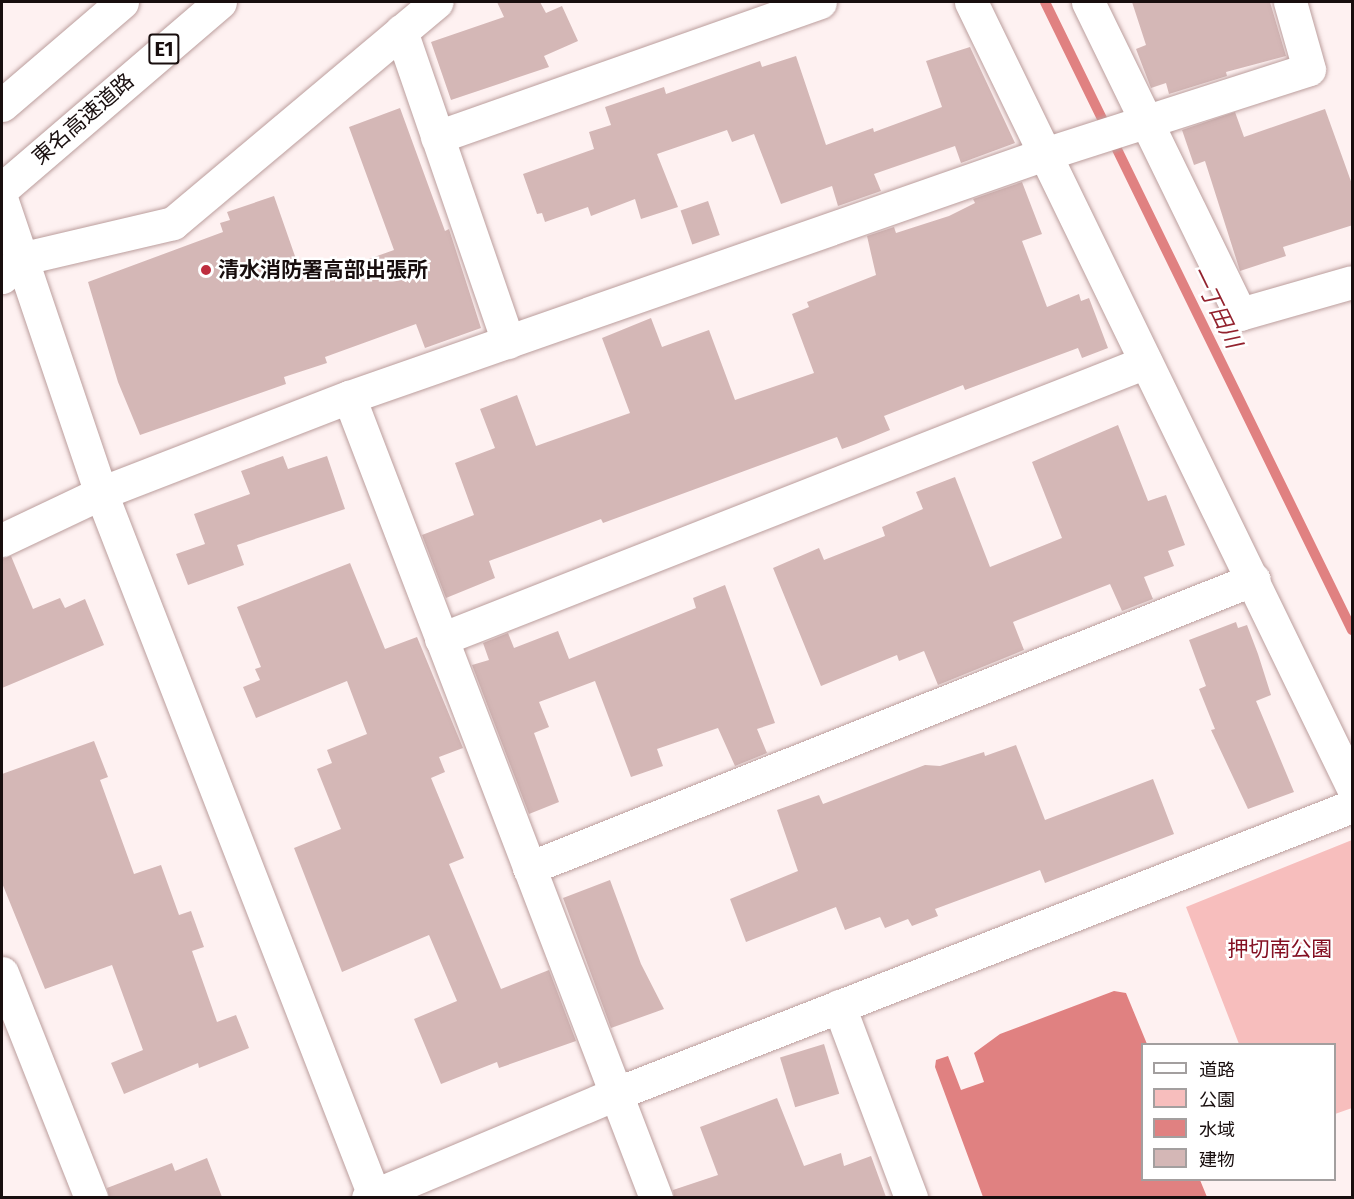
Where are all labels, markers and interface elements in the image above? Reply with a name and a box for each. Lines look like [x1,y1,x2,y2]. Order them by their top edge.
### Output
road number: E1 [148,32,180,66]
street label: 東名高速道路 [27,68,139,170]
place label: 清水消防署高部出張所 [218,257,428,283]
water label: 一丁田川 [1185,262,1247,352]
marker: 清水消防署高部出張所 [199,263,213,277]
park label: 押切南公園 [1228,936,1332,962]
legend [1141,1043,1336,1181]
text: 道路 [1199,1059,1235,1081]
text: 公園 [1199,1089,1235,1111]
text: 水域 [1199,1119,1235,1141]
text: 建物 [1199,1149,1235,1171]

